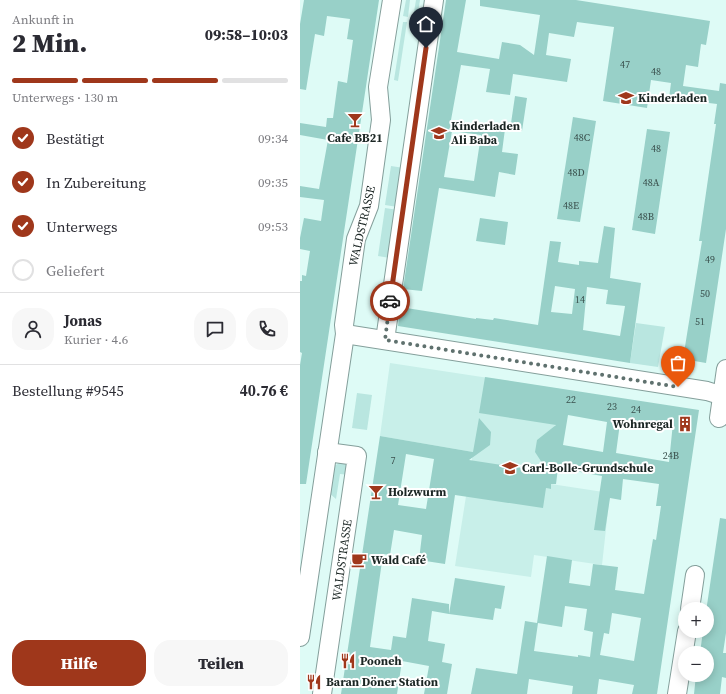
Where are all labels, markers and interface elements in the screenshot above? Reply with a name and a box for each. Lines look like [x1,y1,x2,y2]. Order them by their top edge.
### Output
pin [409,7.0,443,48]
text: Ankunft in [12,11,74,28]
icon: home [415,13,437,35]
text: 09:58–10:03 [205,24,288,45]
text: 2 Min. [12,25,87,61]
house number: 47 [620,58,630,71]
house number: 48 [651,65,661,78]
text: Unterwegs · 130 m [12,89,118,106]
school or university icon: Kinderladen [617,89,635,107]
place label: Kinderladen [638,90,708,106]
bar icon: Cafe BB21 [346,111,364,129]
place label: Kinderladen Ali Baba [451,118,521,148]
school or university icon: Kinderladen Ali Baba [430,124,448,142]
icon: check [12,127,34,149]
text: Bestätigt [46,128,104,149]
text: 09:34 [258,130,288,147]
place label: Cafe BB21 [327,130,383,146]
house number: 48C [574,131,590,144]
house number: 48 [651,142,661,155]
house number: 48D [567,166,585,179]
icon: check [12,171,34,193]
text: In Zubereitung [46,172,146,193]
text: 09:35 [258,174,288,191]
house number: 48A [643,176,660,189]
street label: WALDSTRASSE [345,184,379,268]
house number: 48E [563,199,579,212]
house number: 48B [638,210,654,223]
icon: check [12,215,34,237]
text: Unterwegs [46,216,118,237]
text: 09:53 [258,218,288,235]
house number: 49 [705,253,715,266]
text: Geliefert [46,260,104,281]
courier [370,281,410,321]
house number: 50 [700,287,710,300]
icon: car [379,290,401,312]
house number: 14 [575,293,585,306]
button: person [12,308,54,350]
button: chat [194,308,236,350]
button: phone [246,308,288,350]
text: Jonas [64,310,102,331]
house number: 51 [695,315,705,328]
text: Kurier · 4.6 [64,331,128,348]
pin [661,346,695,387]
icon: bag [667,352,689,374]
text: Bestellung #9545 [12,380,124,401]
text: 40.76 € [240,380,288,401]
house number: 22 [566,393,576,406]
house number: 23 [607,400,617,413]
house number: 24 [631,403,641,416]
building icon: Wohnregal [676,415,694,433]
place label: Wohnregal [613,416,673,432]
house number: 24B [663,449,679,462]
house number: 7 [391,454,396,467]
school or university icon: Carl-Bolle-Grundschule [501,459,519,477]
place label: Carl-Bolle-Grundschule [522,460,653,476]
bar icon: Holzwurm [367,483,385,501]
place label: Holzwurm [388,484,446,500]
street label: WALDSTRASSE [328,518,356,602]
cafe icon: Wald Café [350,551,368,569]
place label: Wald Café [371,552,426,568]
map controls [678,602,714,682]
button: + [678,602,714,638]
button: Hilfe [12,640,146,686]
button: Teilen [154,640,288,686]
button: − [678,646,714,682]
restaurant icon: Pooneh [339,652,357,670]
place label: Pooneh [360,653,402,669]
restaurant icon: Baran Döner Station [305,673,323,691]
place label: Baran Döner Station [326,674,439,690]

